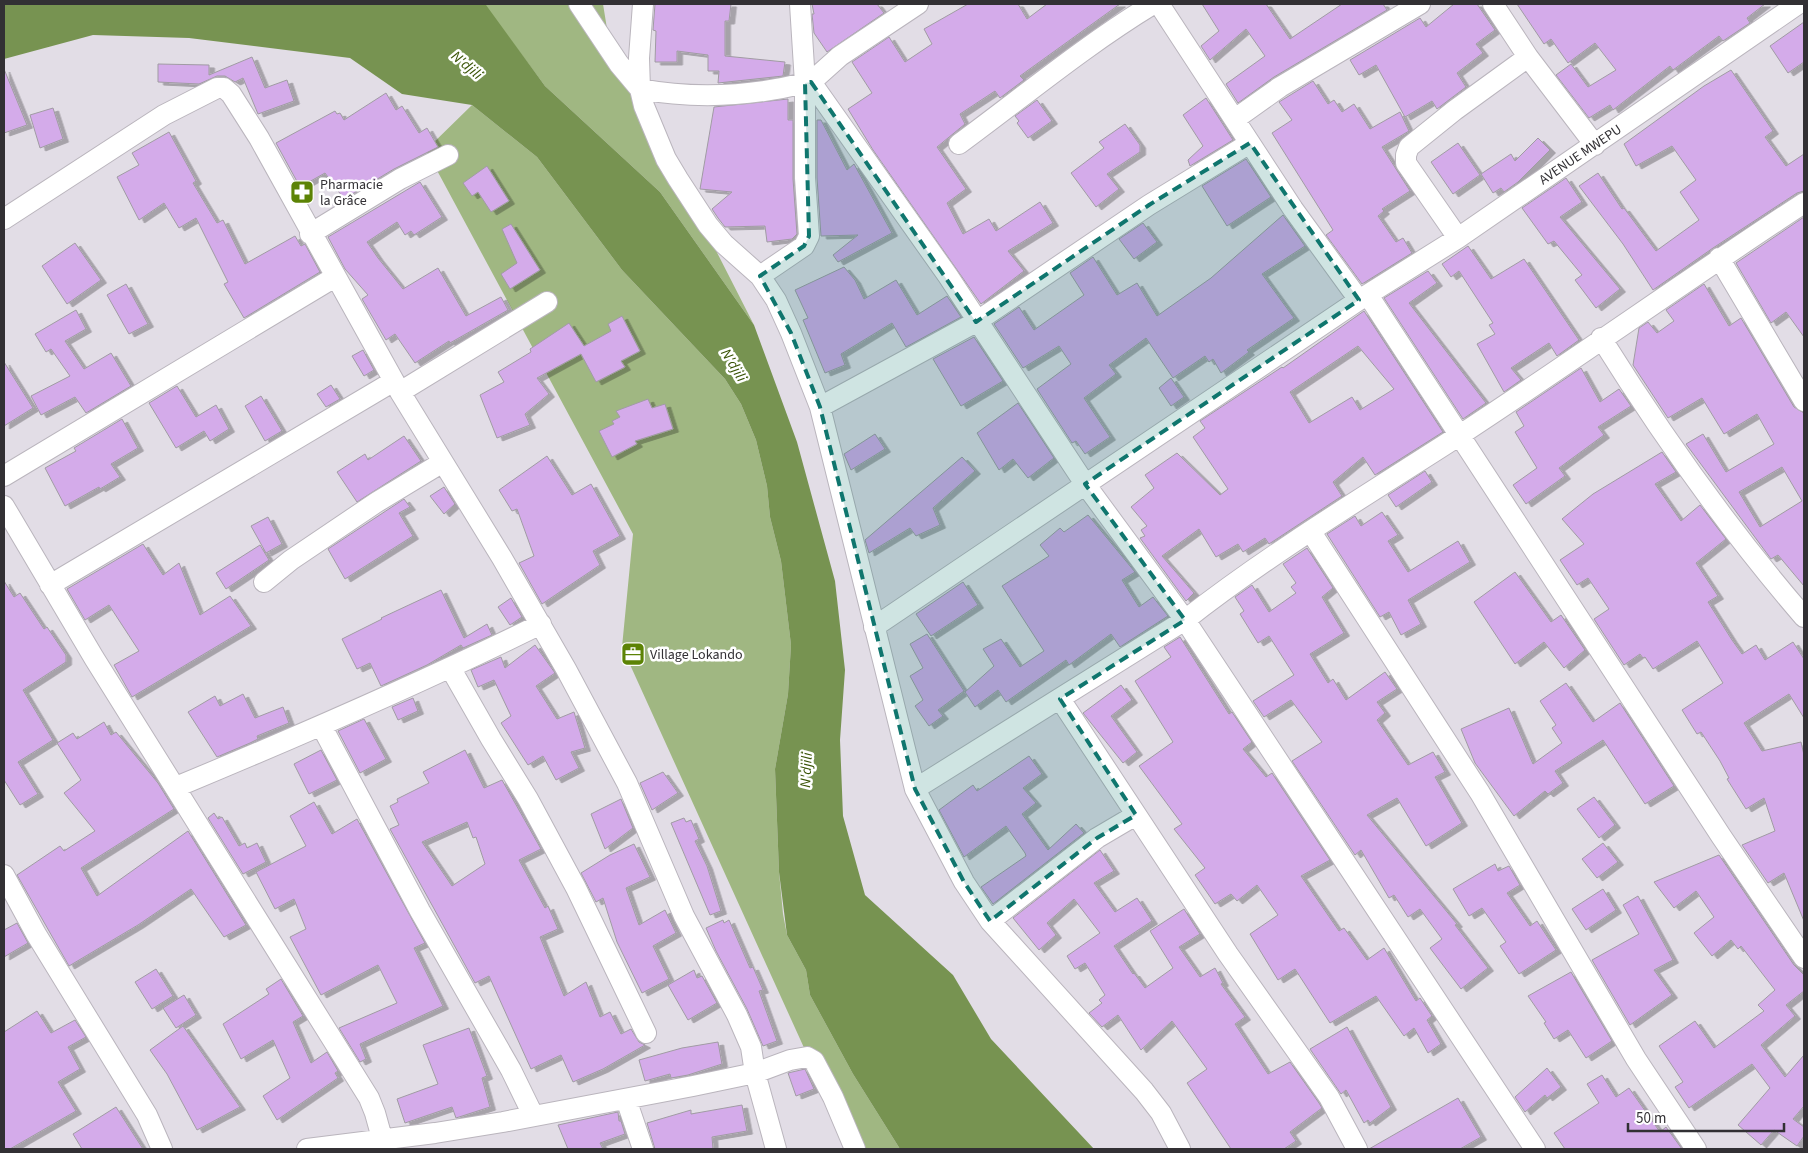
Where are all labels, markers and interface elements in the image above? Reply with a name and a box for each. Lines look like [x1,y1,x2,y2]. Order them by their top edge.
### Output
water label: N'djili [446,46,487,85]
street label: AVENUE MWEPU [1535,120,1626,190]
place label: Pharmacie la Grâce [320,175,383,211]
pharmacy icon: Pharmacie la Grâce [289,179,315,205]
water label: N'djili [715,345,752,386]
office icon: Village Lokando [620,641,646,667]
place label: Village Lokando [650,645,743,665]
water label: N'djili [795,751,818,788]
scale bar [1628,1100,1784,1132]
text: 50 m [1636,1108,1666,1129]

